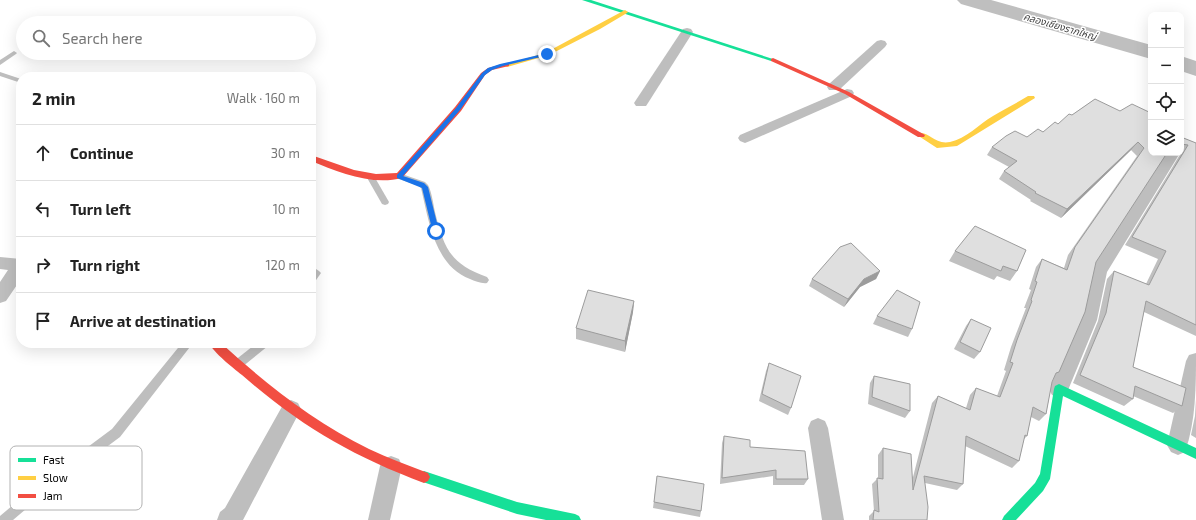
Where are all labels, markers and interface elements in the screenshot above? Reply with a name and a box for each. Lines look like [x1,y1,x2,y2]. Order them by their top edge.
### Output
water label: คลองเชียงรากใหญ่ [1022,10,1100,43]
map controls [1148,12,1184,156]
button: + [1148,12,1184,48]
search box [16,16,316,60]
icon: search [30,27,52,49]
text: Search here [62,29,143,47]
route end [538,45,556,63]
button: − [1148,48,1184,84]
button: locate [1148,84,1184,120]
text: 2 min [32,88,75,108]
text: Walk · 160 m [227,90,300,106]
button: layers [1148,120,1184,156]
icon: ahead [32,142,54,164]
text: Continue [70,144,133,162]
text: 30 m [271,145,300,161]
icon: left [32,198,54,220]
text: Turn left [70,200,131,218]
text: 10 m [273,201,300,217]
route start [427,222,445,240]
icon: right [32,254,54,276]
text: Turn right [70,256,140,274]
text: 120 m [265,257,300,273]
icon: arrive [32,310,54,332]
text: Arrive at destination [70,312,216,330]
legend [10,446,142,510]
text: Fast [43,453,65,466]
text: Slow [43,471,68,484]
text: Jam [43,489,62,502]

